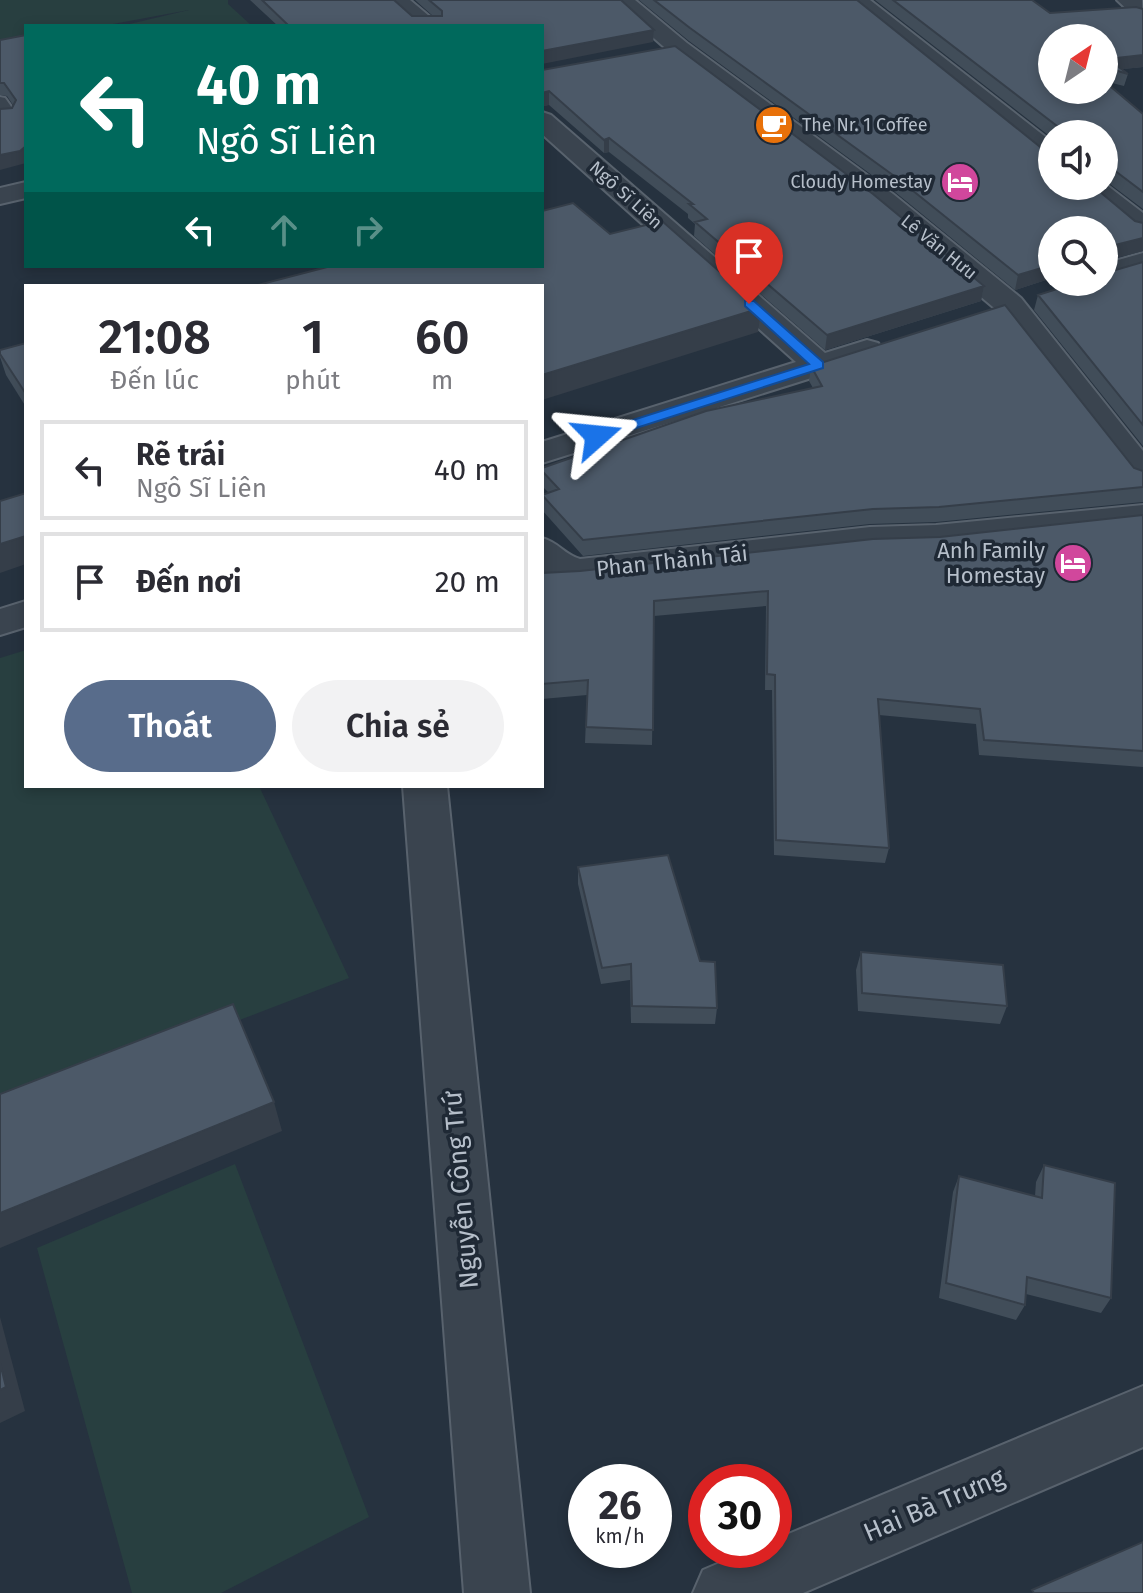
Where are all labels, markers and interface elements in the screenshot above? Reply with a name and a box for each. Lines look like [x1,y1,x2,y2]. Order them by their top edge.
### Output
north arrow [1038,24,1118,104]
map controls [1038,24,1118,296]
text: 40 m [196,52,321,119]
icon: left [64,56,168,160]
cafe icon: The Nr. 1 Coffee [753,104,795,146]
place label: The Nr. 1 Coffee [802,114,928,136]
text: Ngô Sĩ Liên [196,120,377,164]
button: sound [1038,120,1118,200]
street label: Ngô Sĩ Liên [585,156,667,234]
hotel icon: Cloudy Homestay [939,161,981,203]
place label: Cloudy Homestay [790,171,932,193]
icon: left [178,208,222,252]
icon: ahead [262,208,306,252]
icon: right [346,208,390,252]
street label: Lê Văn Hưu [897,210,981,284]
button: search [1038,216,1118,296]
pin [715,222,783,304]
icon: arrive [727,234,771,278]
text: 21:08 [99,308,211,366]
text: 1 [302,308,324,366]
text: 60 [415,308,469,366]
text: Đến lúc [110,365,199,396]
text: phút [285,365,340,396]
text: m [431,365,453,396]
position arrow [555,394,639,478]
text: Rẽ trái [136,437,225,473]
icon: left [68,448,112,492]
text: 40 m [434,452,500,488]
text: Ngô Sĩ Liên [136,473,267,504]
place label: Anh Family Homestay [937,537,1045,589]
street label: Phan Thành Tái [595,540,749,582]
hotel icon: Anh Family Homestay [1052,542,1094,584]
icon: arrive [68,560,112,604]
text: Đến nơi [136,564,241,600]
text: 20 m [435,564,500,600]
button: Thoát [64,680,276,772]
button: Chia sẻ [292,680,504,772]
street label: Nguyễn Công Trứ [437,1089,485,1290]
street label: Hai Bà Trưng [859,1461,1010,1549]
speed limit sign: 30 [688,1464,792,1568]
text: 26 [598,1482,642,1530]
text: km/h [595,1524,645,1548]

